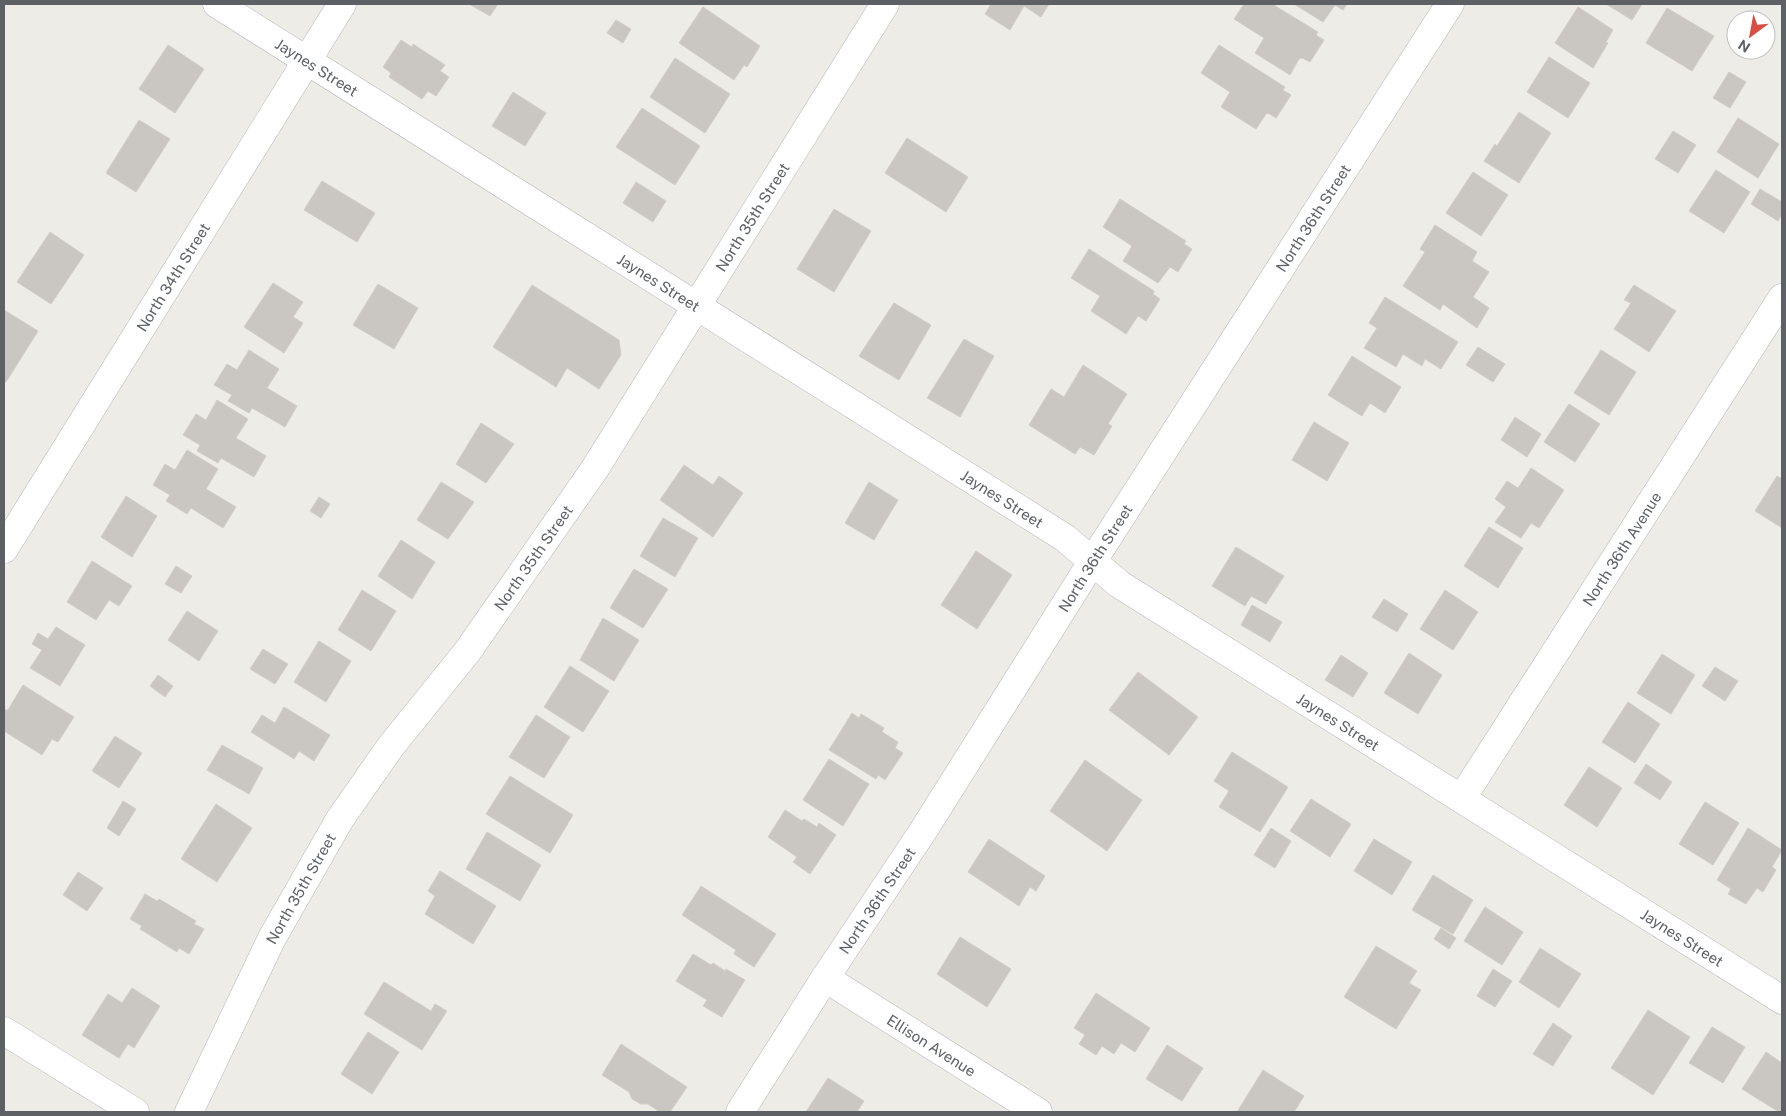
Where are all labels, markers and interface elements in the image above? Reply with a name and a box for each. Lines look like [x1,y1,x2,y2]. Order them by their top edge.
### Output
north arrow [1726,10,1776,60]
street label: Jaynes Street [273,35,361,99]
text: N [1735,36,1753,56]
street label: North 35th Street [712,160,792,274]
street label: North 36th Street [1272,161,1354,275]
street label: North 34th Street [133,220,213,334]
street label: Jaynes Street [614,250,703,314]
street label: Jaynes Street [958,466,1047,531]
street label: North 36th Avenue [1579,489,1664,609]
street label: North 35th Street [490,501,576,613]
street label: North 36th Street [1054,501,1135,615]
street label: Jaynes Street [1294,689,1383,754]
street label: North 35th Street [262,830,339,947]
street label: North 36th Street [835,844,918,957]
street label: Jaynes Street [1638,905,1727,970]
street label: Ellison Avenue [884,1011,979,1079]

